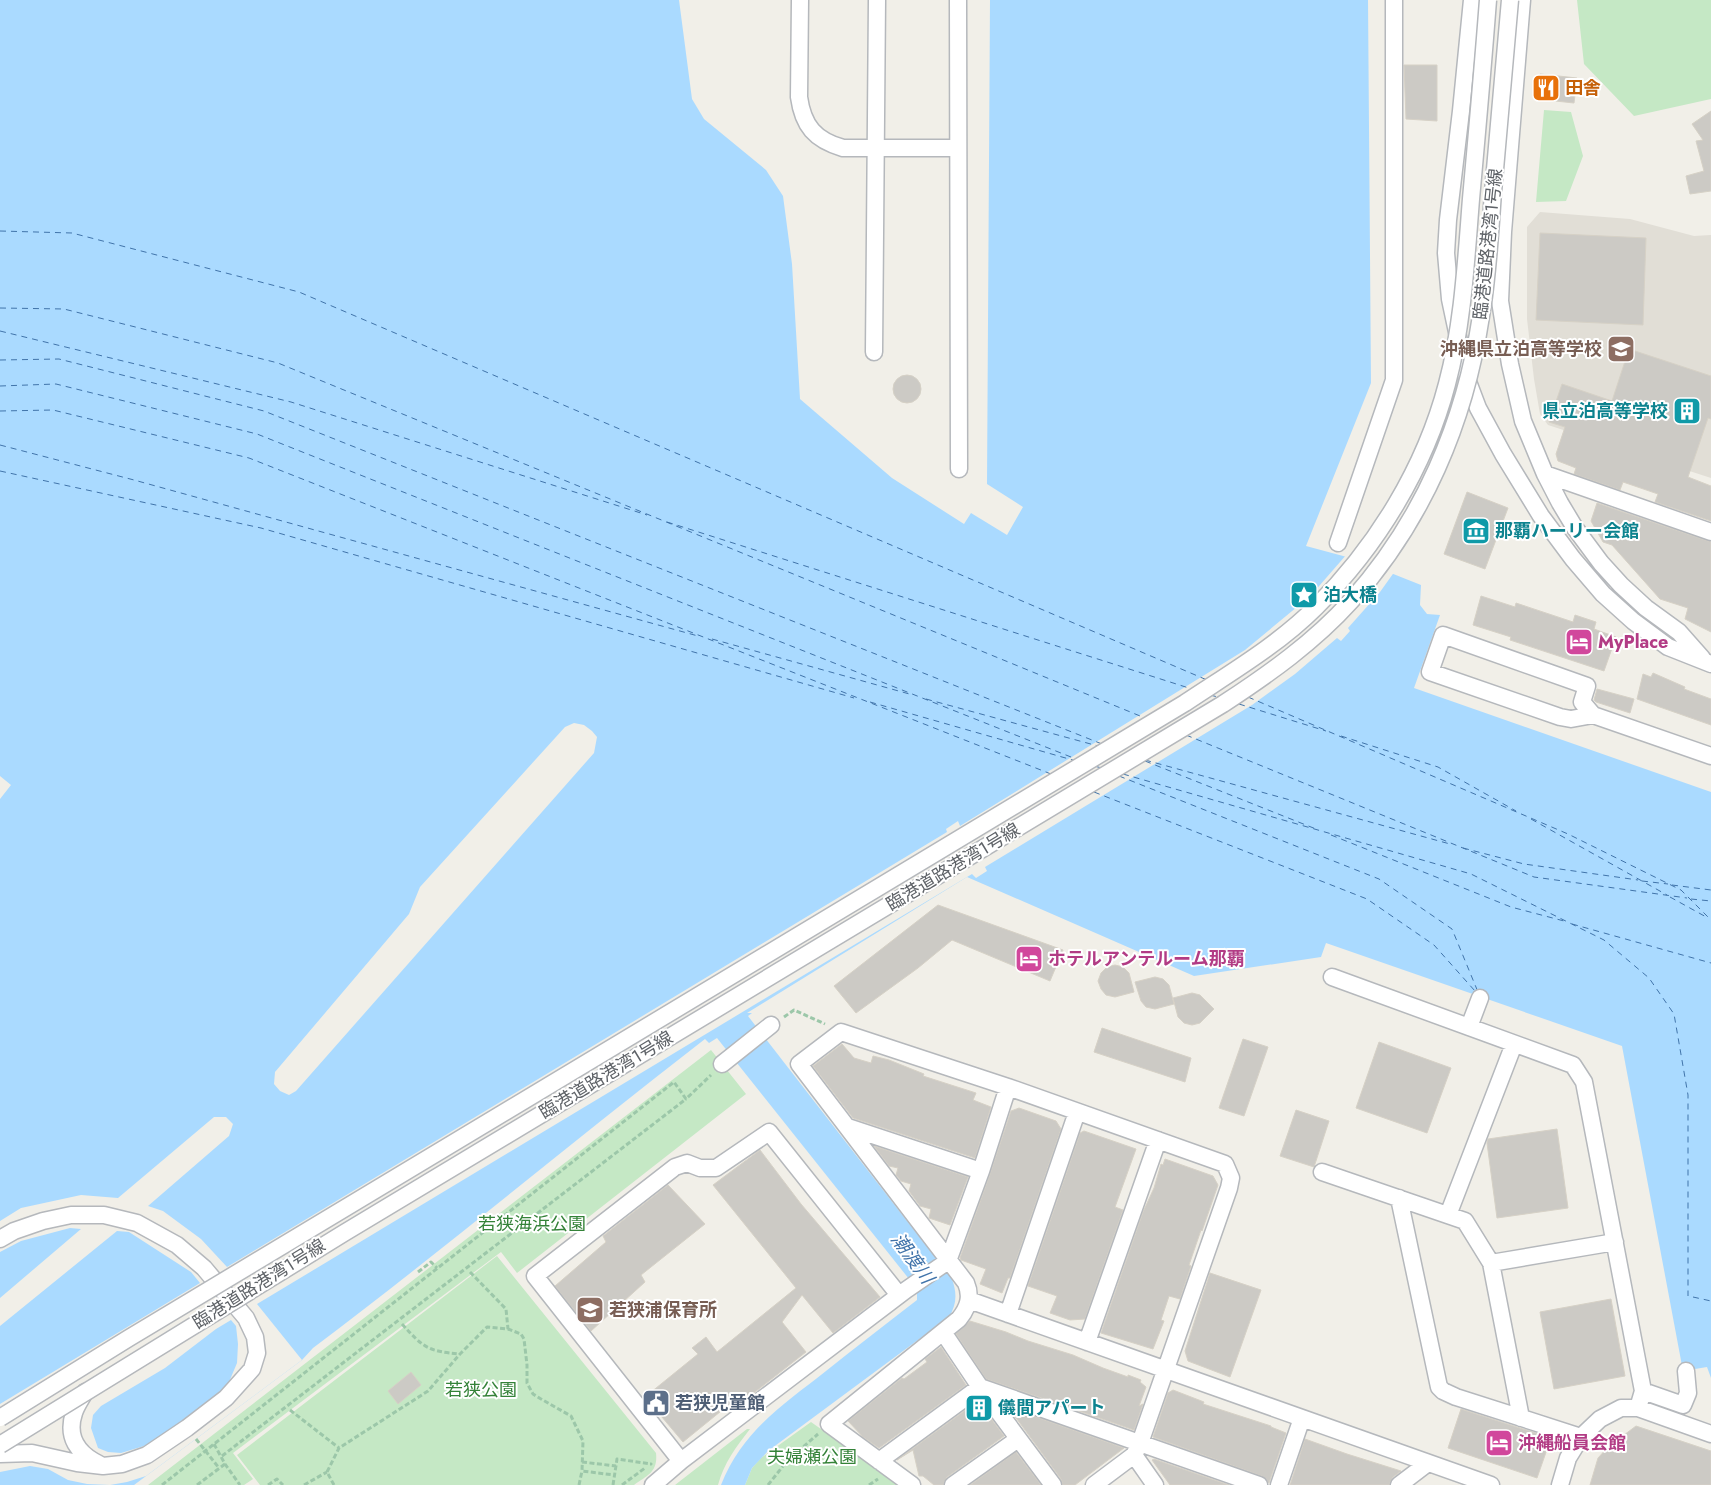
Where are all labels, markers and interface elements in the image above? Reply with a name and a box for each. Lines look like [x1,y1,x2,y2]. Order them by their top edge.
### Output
restaurant icon: 田舎 [1531,73,1561,103]
place label: 田舎 [1565,75,1601,101]
street label: 臨港道路港湾1号線 [1467,167,1509,321]
school or university icon: 沖縄県立泊高等学校 [1606,334,1636,364]
place label: 沖縄県立泊高等学校 [1440,336,1602,362]
building icon: 県立泊高等学校 [1672,396,1702,426]
place label: 県立泊高等学校 [1542,398,1668,424]
museum icon: 那覇ハーリー会館 [1461,516,1491,546]
place label: 那覇ハーリー会館 [1495,518,1639,544]
place icon: 泊大橋 [1289,580,1319,610]
place label: 泊大橋 [1323,582,1377,608]
hotel icon: MyPlace [1564,627,1594,657]
place label: MyPlace [1598,629,1668,655]
street label: 臨港道路港湾1号線 [881,817,1025,917]
hotel icon: ホテルアンテルーム那覇 [1014,944,1044,974]
place label: ホテルアンテルーム那覇 [1048,946,1245,972]
street label: 臨港道路港湾1号線 [534,1025,678,1125]
park label: 若狭海浜公園 [478,1211,586,1237]
water label: 潮渡川 [885,1227,941,1291]
street label: 臨港道路港湾1号線 [188,1233,330,1335]
school or university icon: 若狭浦保育所 [575,1295,605,1325]
place label: 若狭浦保育所 [609,1297,717,1323]
park label: 若狭公園 [445,1377,517,1403]
public building icon: 若狭児童館 [641,1388,671,1418]
place label: 若狭児童館 [675,1390,765,1416]
building icon: 儀間アパート [964,1393,994,1423]
place label: 儀間アパート [998,1395,1106,1421]
hotel icon: 沖縄船員会館 [1484,1428,1514,1458]
place label: 沖縄船員会館 [1518,1430,1626,1456]
park label: 夫婦瀬公園 [767,1444,857,1470]

